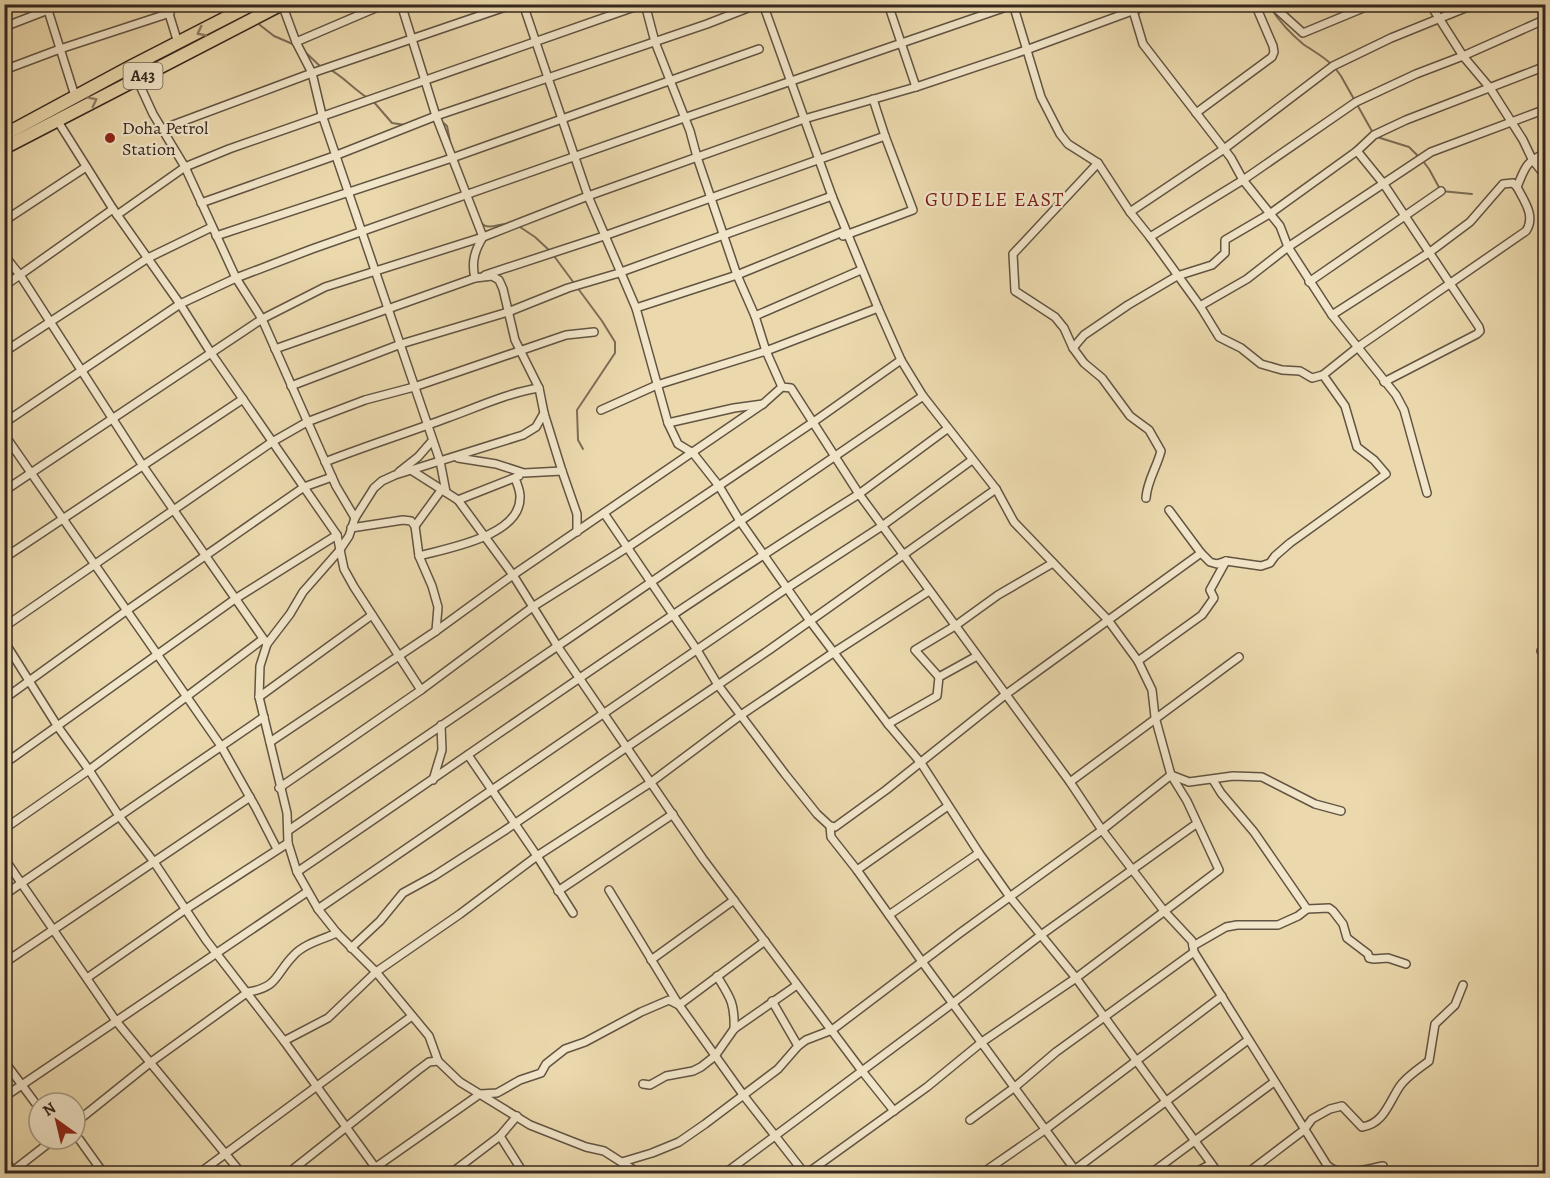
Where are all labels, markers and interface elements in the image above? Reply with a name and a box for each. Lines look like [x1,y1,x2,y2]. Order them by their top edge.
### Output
one-way arrow [197,25,208,36]
road number: A43 [124,63,162,89]
one-way arrow [87,97,98,108]
place label: Doha Petrol Station [122,116,209,161]
marker: Doha Petrol Station [103,131,117,145]
district label: GUDELE EAST [925,186,1065,213]
north arrow [27,1091,87,1151]
text: N [38,1097,60,1122]

